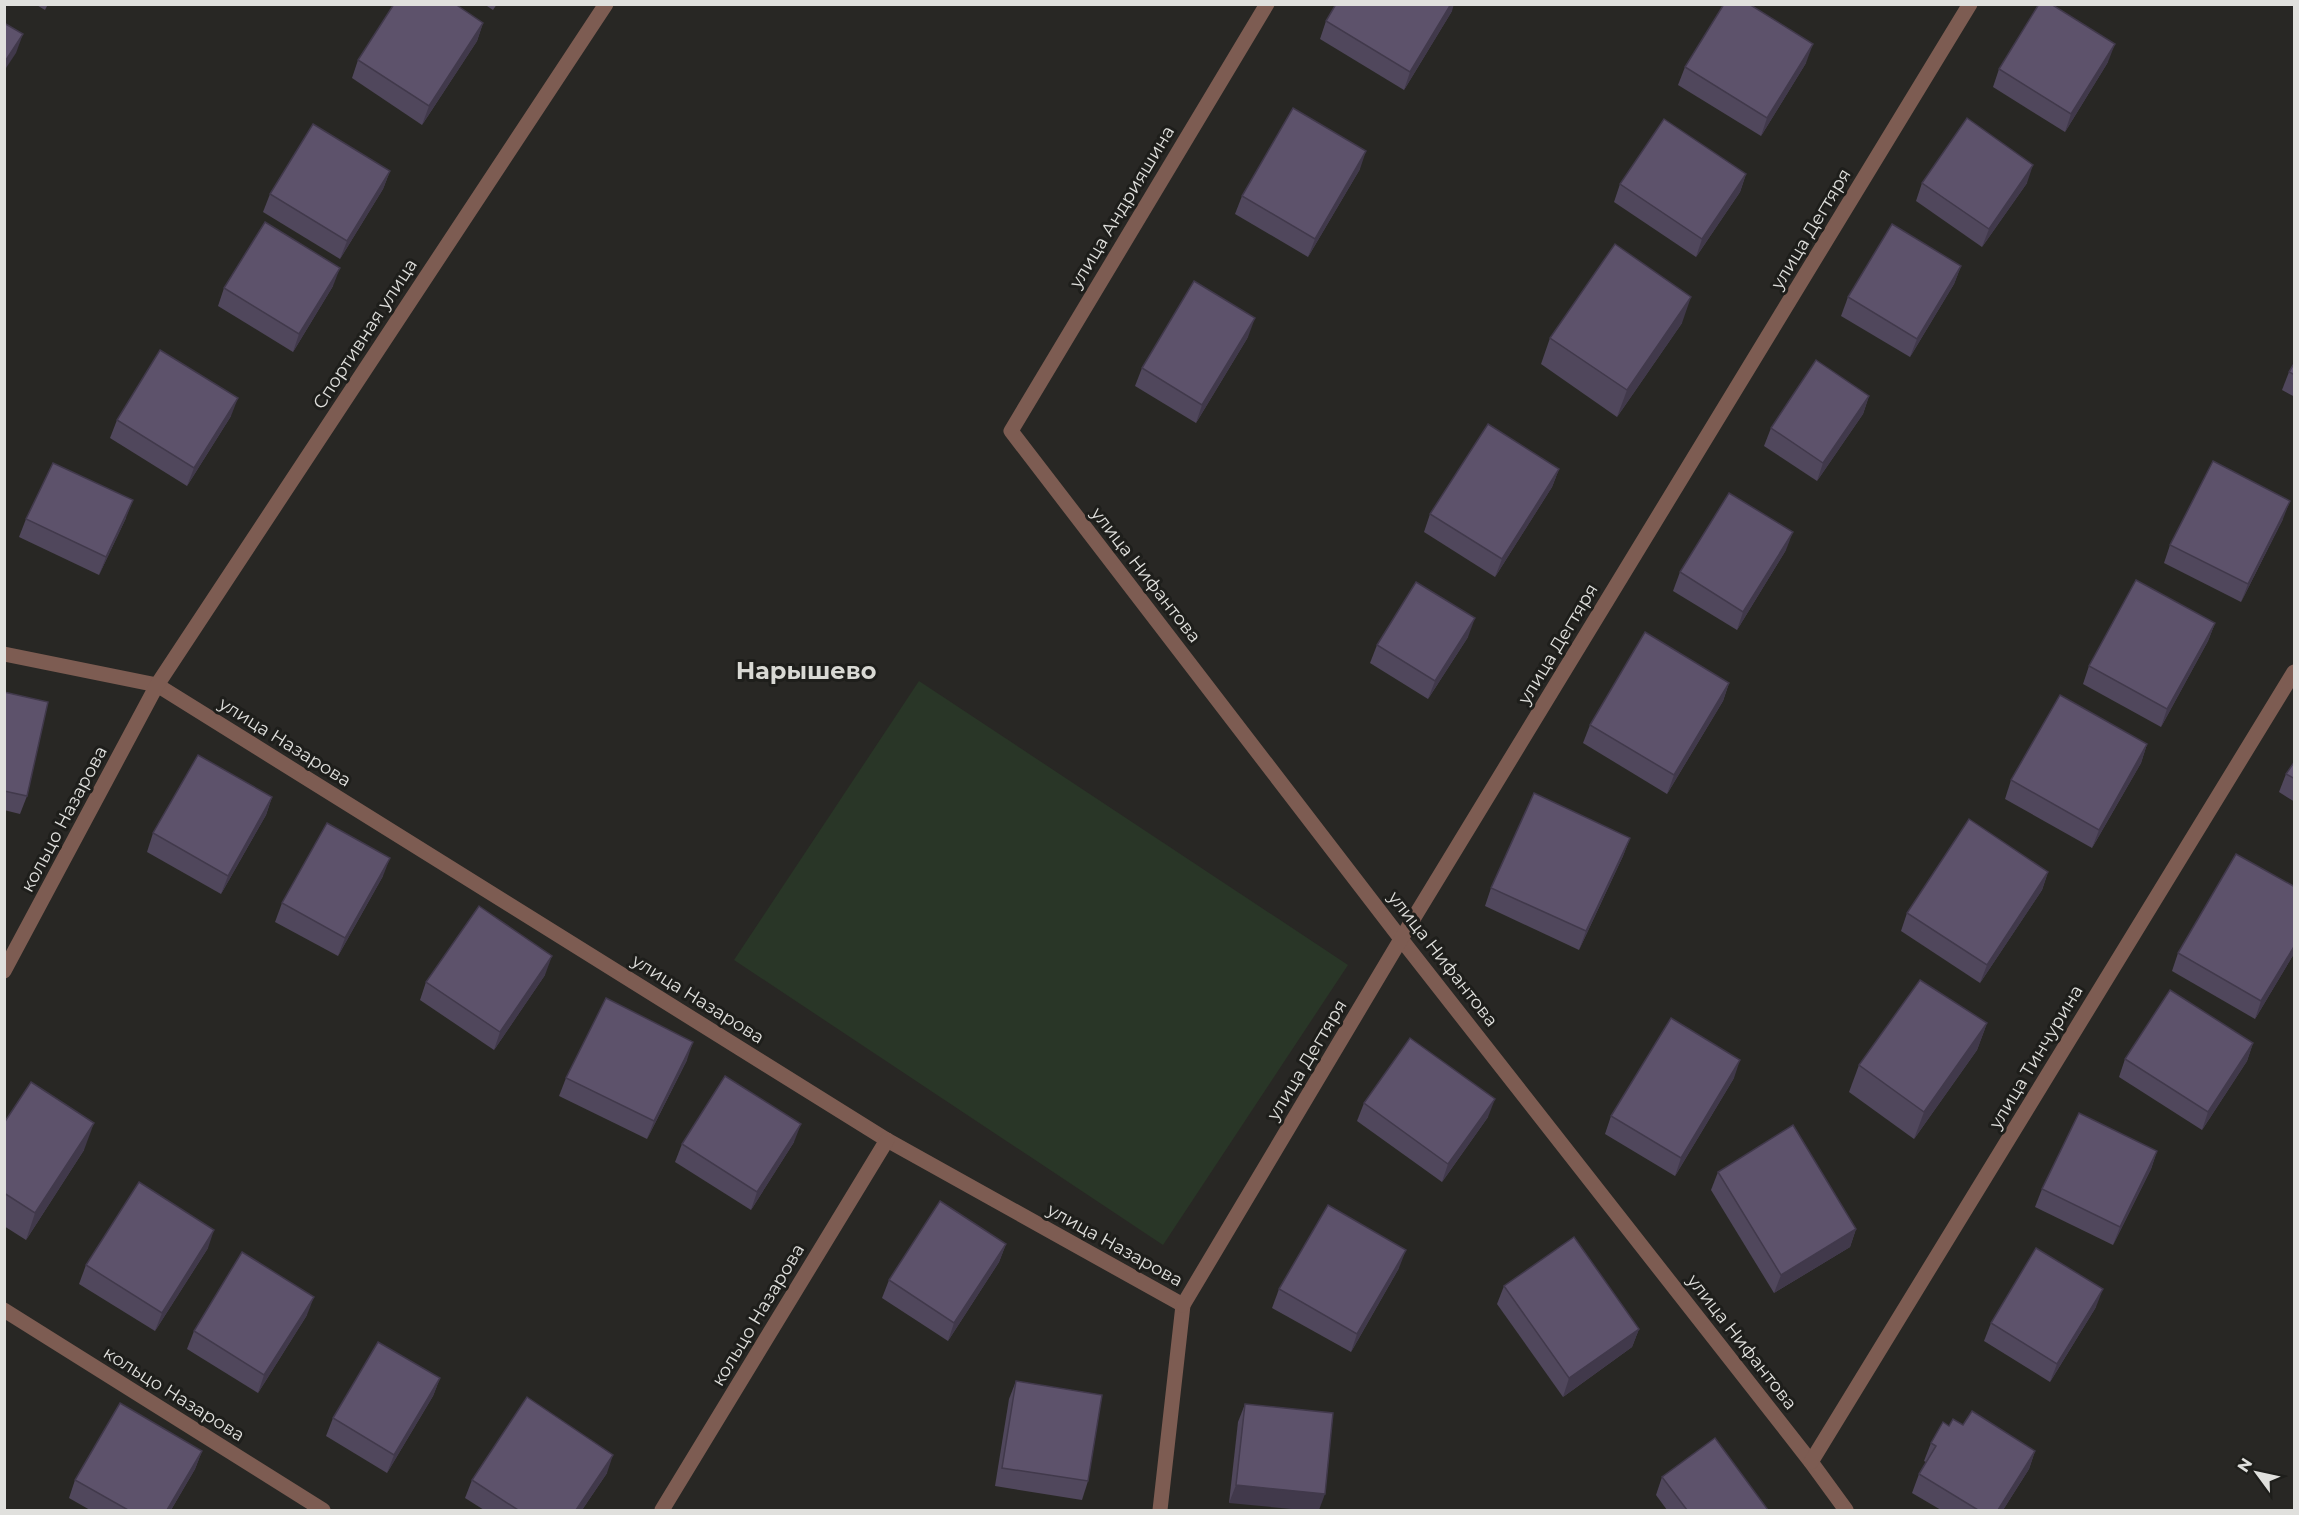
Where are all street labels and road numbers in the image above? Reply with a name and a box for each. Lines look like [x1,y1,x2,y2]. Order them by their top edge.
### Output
street label: улица Андрияшина [1064,122,1179,293]
street label: улица Дегтяря [1766,165,1856,294]
street label: Спортивная улица [308,255,422,413]
street label: улица Нифантова [1086,502,1206,647]
street label: улица Дегтяря [1513,580,1603,709]
street label: улица Назарова [214,692,355,791]
street label: кольцо Назарова [16,742,112,896]
street label: улица Нифантова [1383,886,1503,1031]
street label: улица Назарова [627,949,768,1048]
street label: улица Тинчурина [1984,981,2088,1134]
street label: улица Дегтяря [1262,996,1352,1125]
street label: улица Назарова [1043,1198,1187,1291]
street label: кольцо Назарова [707,1240,809,1390]
street label: улица Нифантова [1682,1269,1802,1414]
street label: кольцо Назарова [99,1342,249,1446]

